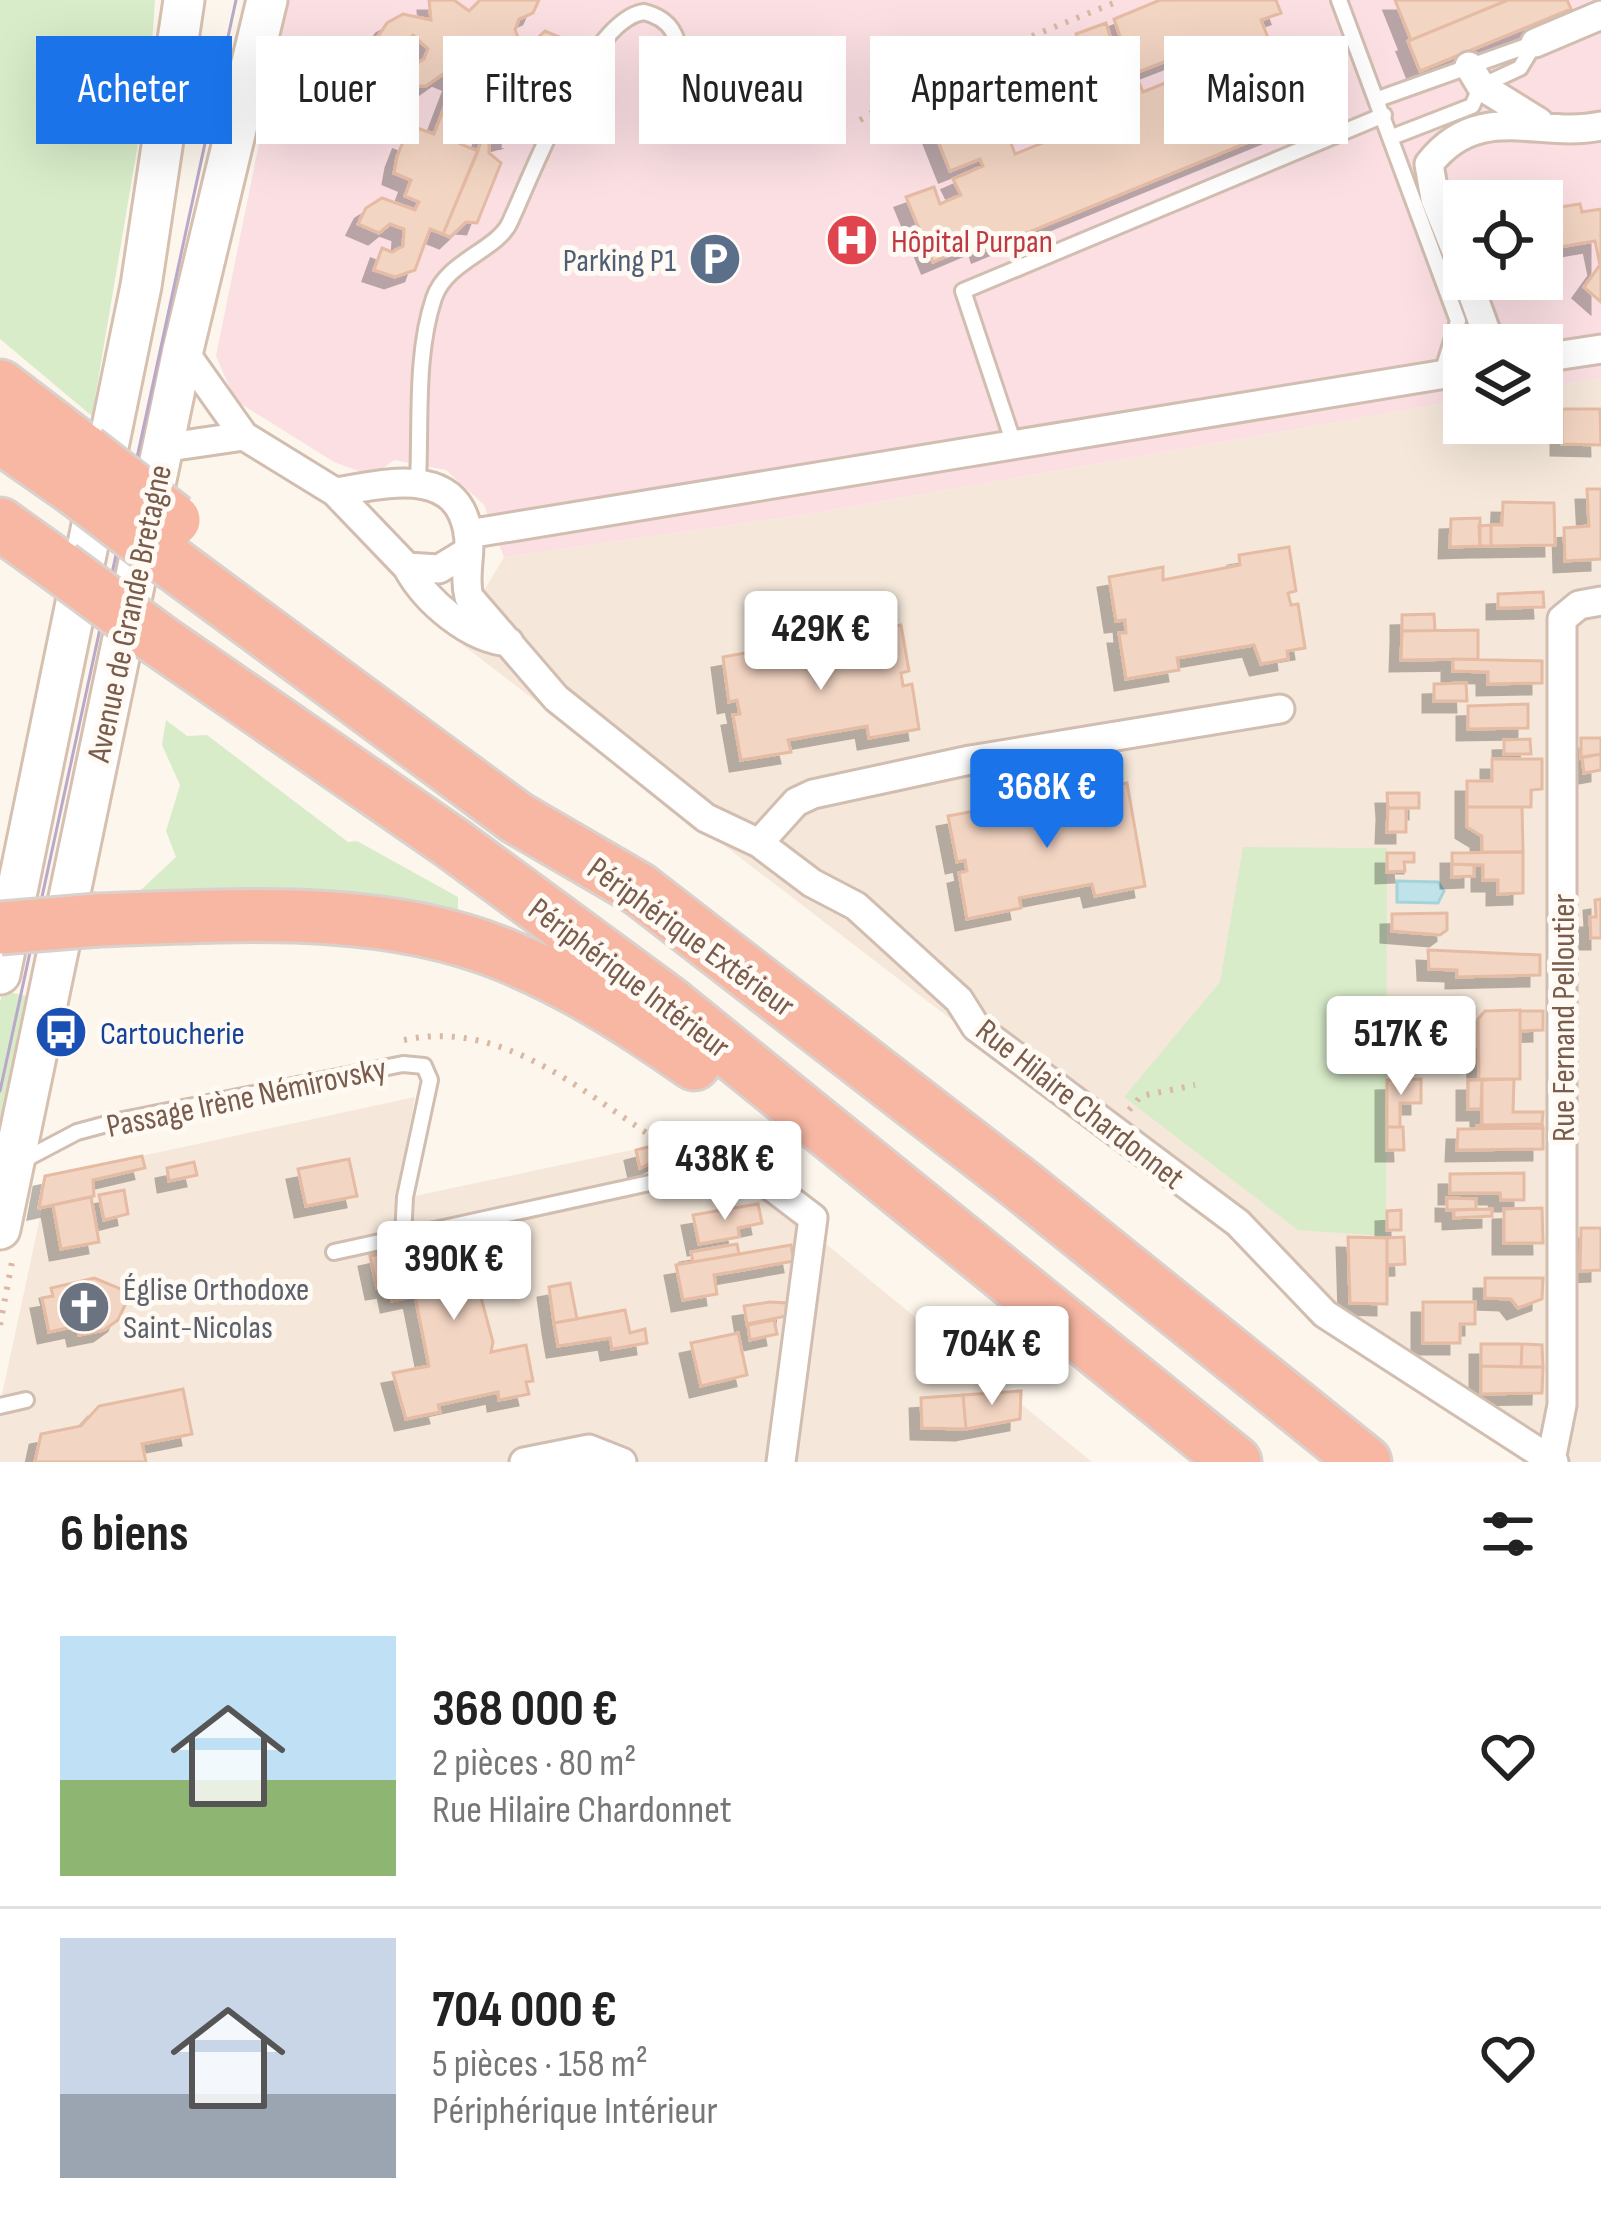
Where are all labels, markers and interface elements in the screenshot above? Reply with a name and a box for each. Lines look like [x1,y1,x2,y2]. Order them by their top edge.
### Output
chip: Acheter [36,36,232,144]
chip: Louer [256,36,419,144]
chip: Filtres [443,36,615,144]
chip: Nouveau [639,36,846,144]
chip: Appartement [870,36,1140,144]
chip: Maison [1164,36,1348,144]
map controls [1443,180,1563,444]
button: locate [1443,180,1563,300]
hospital icon: Hôpital Purpan [824,212,880,268]
place label: Hôpital Purpan [891,222,1053,262]
parking icon: Parking P1 [687,231,743,287]
place label: Parking P1 [563,241,676,281]
button: layers [1443,324,1563,444]
street label: Avenue de Grande Bretagne [79,461,181,767]
pin: 429K € [723,591,919,693]
text: 429K € [771,606,871,653]
pin: 368K € [949,749,1145,851]
text: 368K € [997,764,1097,811]
street label: Périphérique Extérieur [579,849,802,1026]
street label: Périphérique Intérieur [520,890,737,1067]
street label: Rue Fernand Pelloutier [1544,894,1584,1142]
pin: 517K € [1303,996,1499,1098]
bus stop icon: Cartoucherie [33,1004,89,1060]
street label: Rue Hilaire Chardonnet [968,1011,1192,1198]
text: 517K € [1354,1011,1448,1058]
place label: Cartoucherie [100,1014,245,1054]
street label: Passage Irène Némirovsky [103,1049,390,1147]
pin: 438K € [627,1121,823,1223]
text: 438K € [675,1136,775,1183]
pin: 390K € [356,1221,552,1323]
text: 390K € [404,1236,504,1283]
place label: Église Orthodoxe Saint-Nicolas [123,1270,309,1348]
church icon: Église Orthodoxe Saint-Nicolas [56,1279,112,1335]
pin: 704K € [894,1306,1090,1408]
text: 704K € [943,1321,1041,1368]
icon: filters [1475,1501,1541,1567]
text: 6 biens [60,1504,189,1565]
text: 368 000 € [432,1679,618,1740]
icon: home [156,1684,300,1828]
icon: heart [1475,1723,1541,1789]
text: 2 pièces · 80 m² [432,1740,636,1787]
text: Rue Hilaire Chardonnet [432,1787,732,1834]
text: 704 000 € [432,1980,617,2041]
icon: home [156,1986,300,2130]
icon: heart [1475,2025,1541,2091]
text: 5 pièces · 158 m² [432,2041,648,2088]
text: Périphérique Intérieur [432,2088,718,2135]

